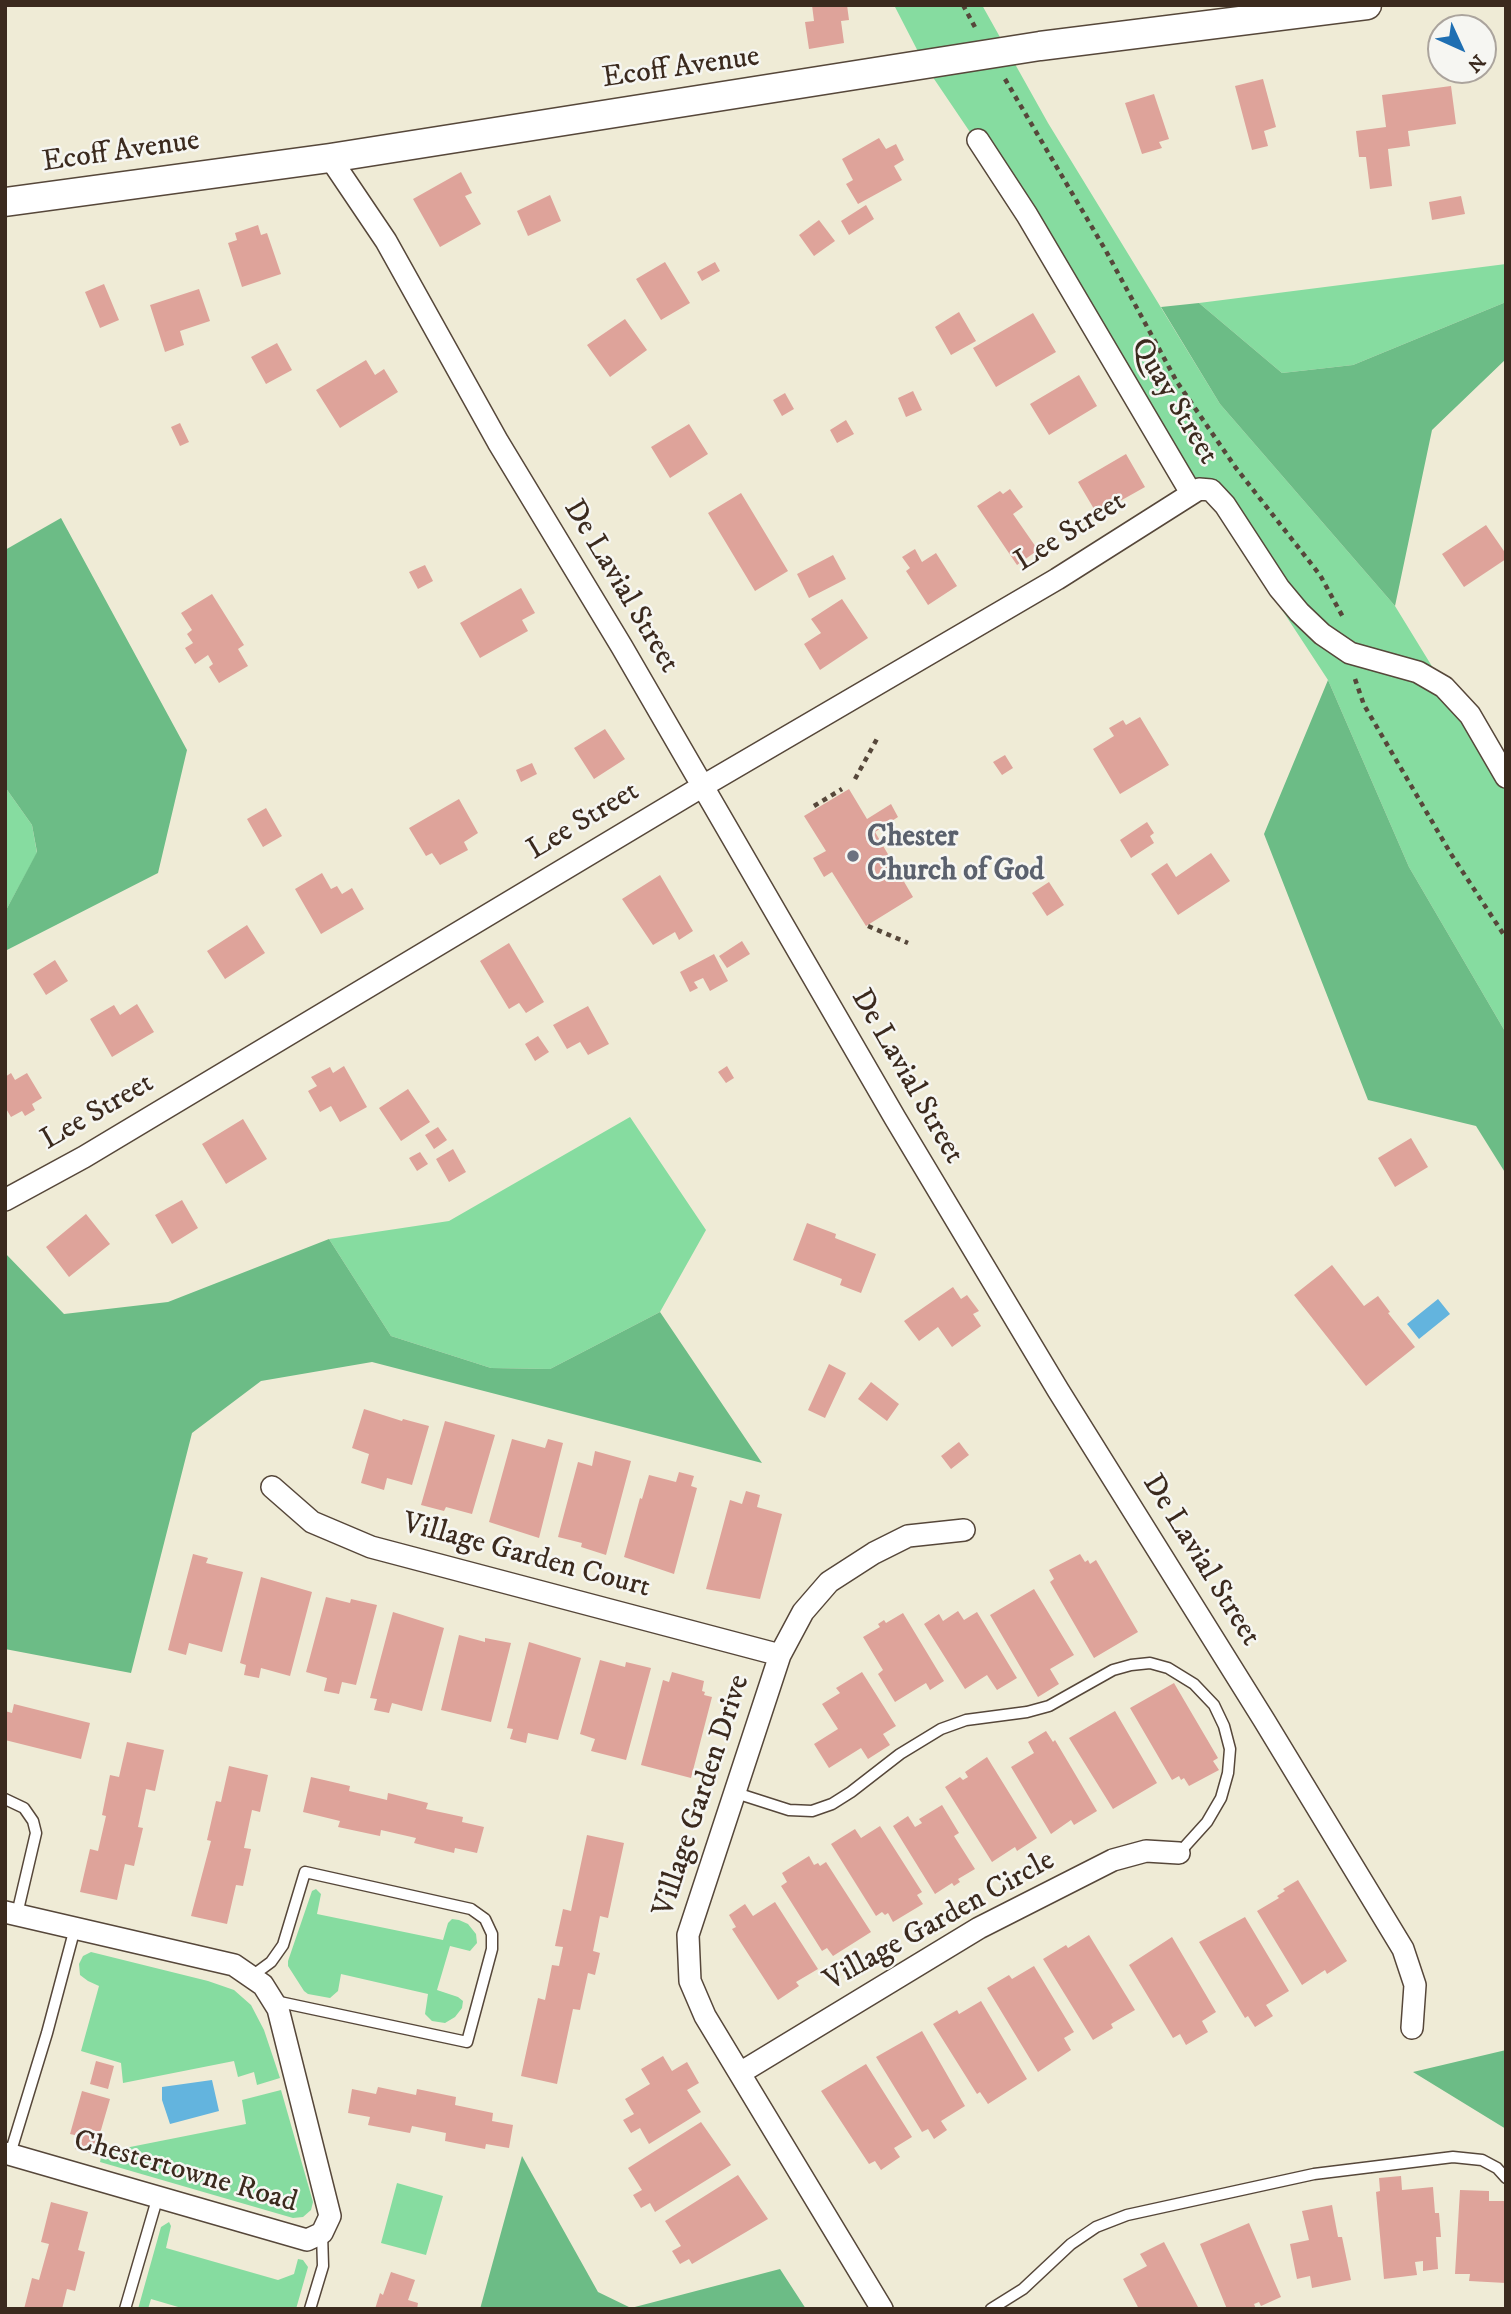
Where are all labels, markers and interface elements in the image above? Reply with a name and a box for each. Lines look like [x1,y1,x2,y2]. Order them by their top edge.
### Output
north arrow [1427,14,1497,84]
street label: Ecoff Avenue [600,40,762,98]
text: N [1462,49,1489,76]
street label: Ecoff Avenue [40,124,202,182]
street label: Quay Street [1121,332,1225,472]
street label: Lee Street [1009,485,1133,581]
street label: De Lavial Street [554,494,686,680]
street label: Lee Street [522,775,646,869]
place label: Chester Church of God [867,821,1044,892]
marker: Chester Church of God [845,848,861,864]
street label: De Lavial Street [842,983,970,1171]
street label: Lee Street [35,1066,161,1160]
street label: De Lavial Street [1133,1469,1267,1653]
street label: Village Garden Court [398,1507,654,1607]
street label: Village Garden Drive [647,1671,759,1921]
street label: Village Garden Circle [819,1844,1061,2000]
street label: Chestertowne Road [69,2124,301,2222]

